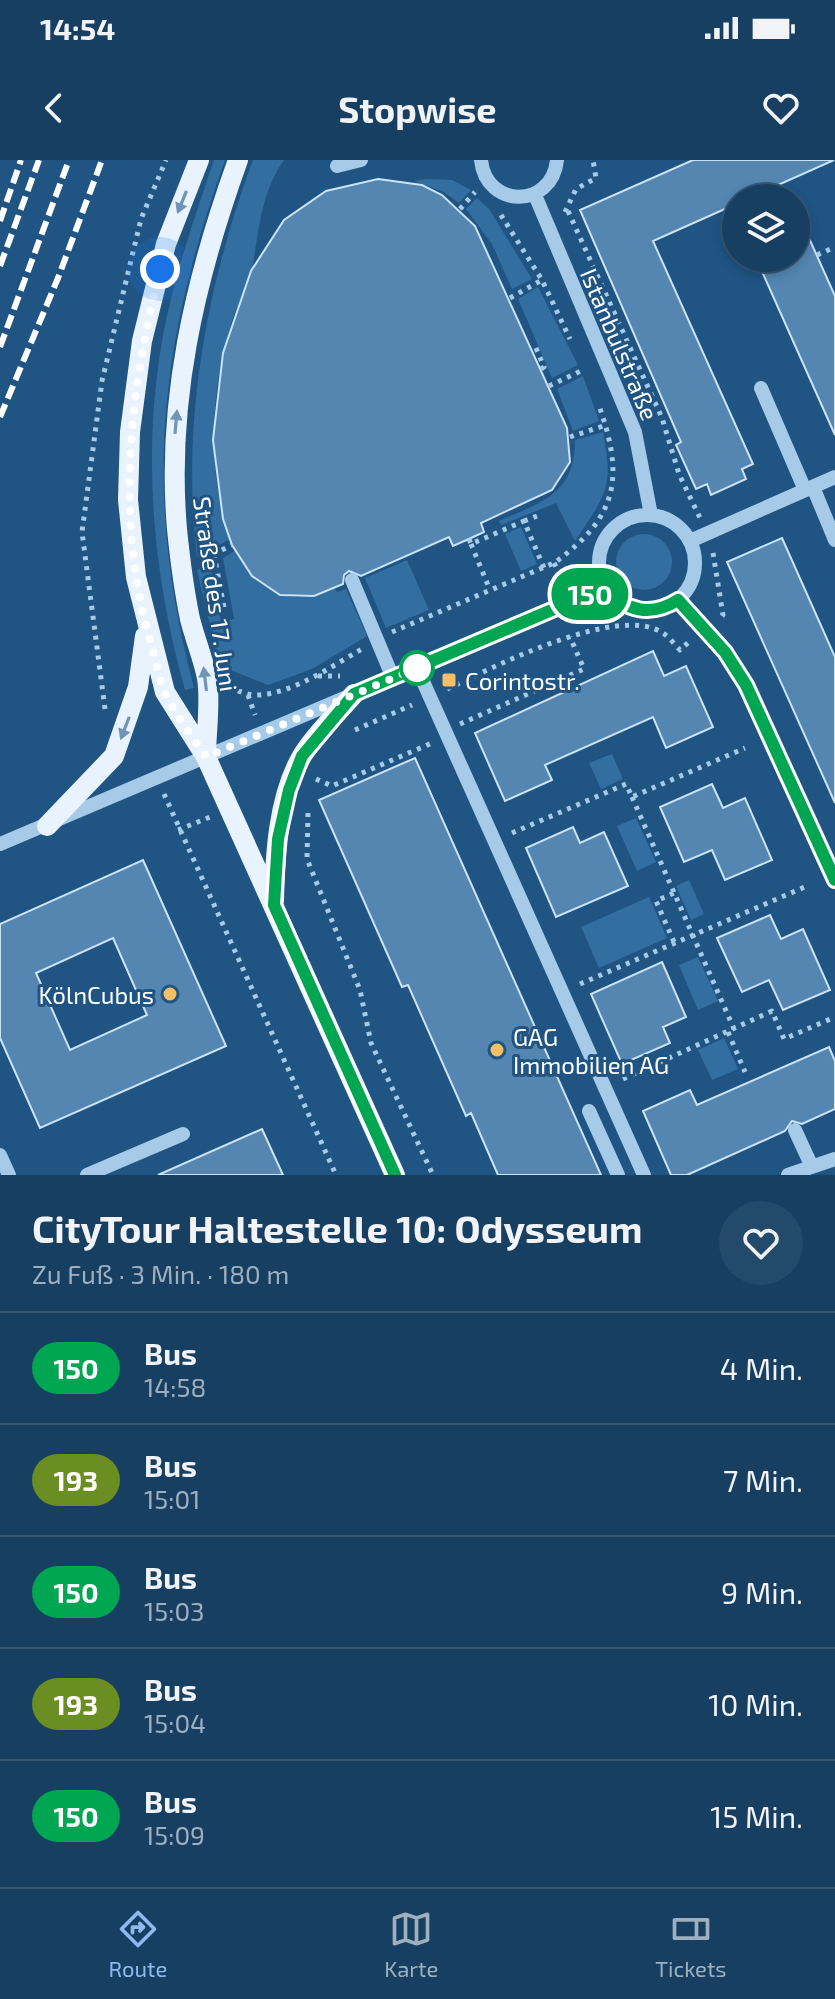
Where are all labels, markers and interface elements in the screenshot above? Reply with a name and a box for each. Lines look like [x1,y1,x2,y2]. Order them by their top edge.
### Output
text: 14:54 [40,10,115,46]
icon: back [32,86,76,130]
icon: heart [759,86,803,130]
text: Stopwise [338,87,497,130]
map controls [722,184,810,272]
button: layers [722,184,810,272]
one-way arrow [176,190,189,214]
your location [140,249,180,289]
street label: Istanbulstraße [575,264,665,424]
one-way arrow [170,409,183,434]
street label: Straße des 17. Juni [188,495,244,693]
line badge: 150 [544,568,636,620]
text: 150 [567,577,613,611]
unlabelled marker [400,651,434,685]
one-way arrow [198,666,211,691]
place label: Corintostr. [465,666,580,695]
marker: Corintostr. [440,671,458,689]
one-way arrow [118,716,131,740]
place label: KölnCubus [39,980,154,1009]
marker: KölnCubus [161,985,179,1003]
place label: GAG Immobilien AG [513,1022,669,1079]
marker: GAG Immobilien AG [488,1041,506,1059]
button: heart [719,1201,803,1285]
text: CityTour Haltestelle 10: Odysseum [32,1205,643,1251]
text: Zu Fuß · 3 Min. · 180 m [32,1258,289,1289]
text: Bus [144,1335,197,1371]
text: 4 Min. [720,1350,803,1386]
text: 150 [53,1351,99,1385]
text: 14:58 [144,1371,206,1402]
text: Bus [144,1447,197,1483]
text: 7 Min. [723,1462,803,1498]
text: 193 [54,1463,98,1497]
text: 15:01 [144,1483,200,1514]
text: Bus [144,1559,197,1595]
text: 9 Min. [721,1574,803,1610]
text: 150 [53,1575,99,1609]
text: 15:03 [144,1595,205,1626]
text: Bus [144,1671,197,1707]
text: 10 Min. [708,1686,803,1722]
text: 193 [54,1687,98,1721]
text: 15:04 [144,1707,206,1738]
text: Bus [144,1783,197,1819]
text: 15 Min. [710,1798,803,1834]
text: 150 [53,1799,99,1833]
text: 15:09 [144,1819,205,1850]
tab: Route [108,1907,167,1981]
tab: Karte [384,1907,438,1981]
tab: Tickets [655,1907,727,1981]

